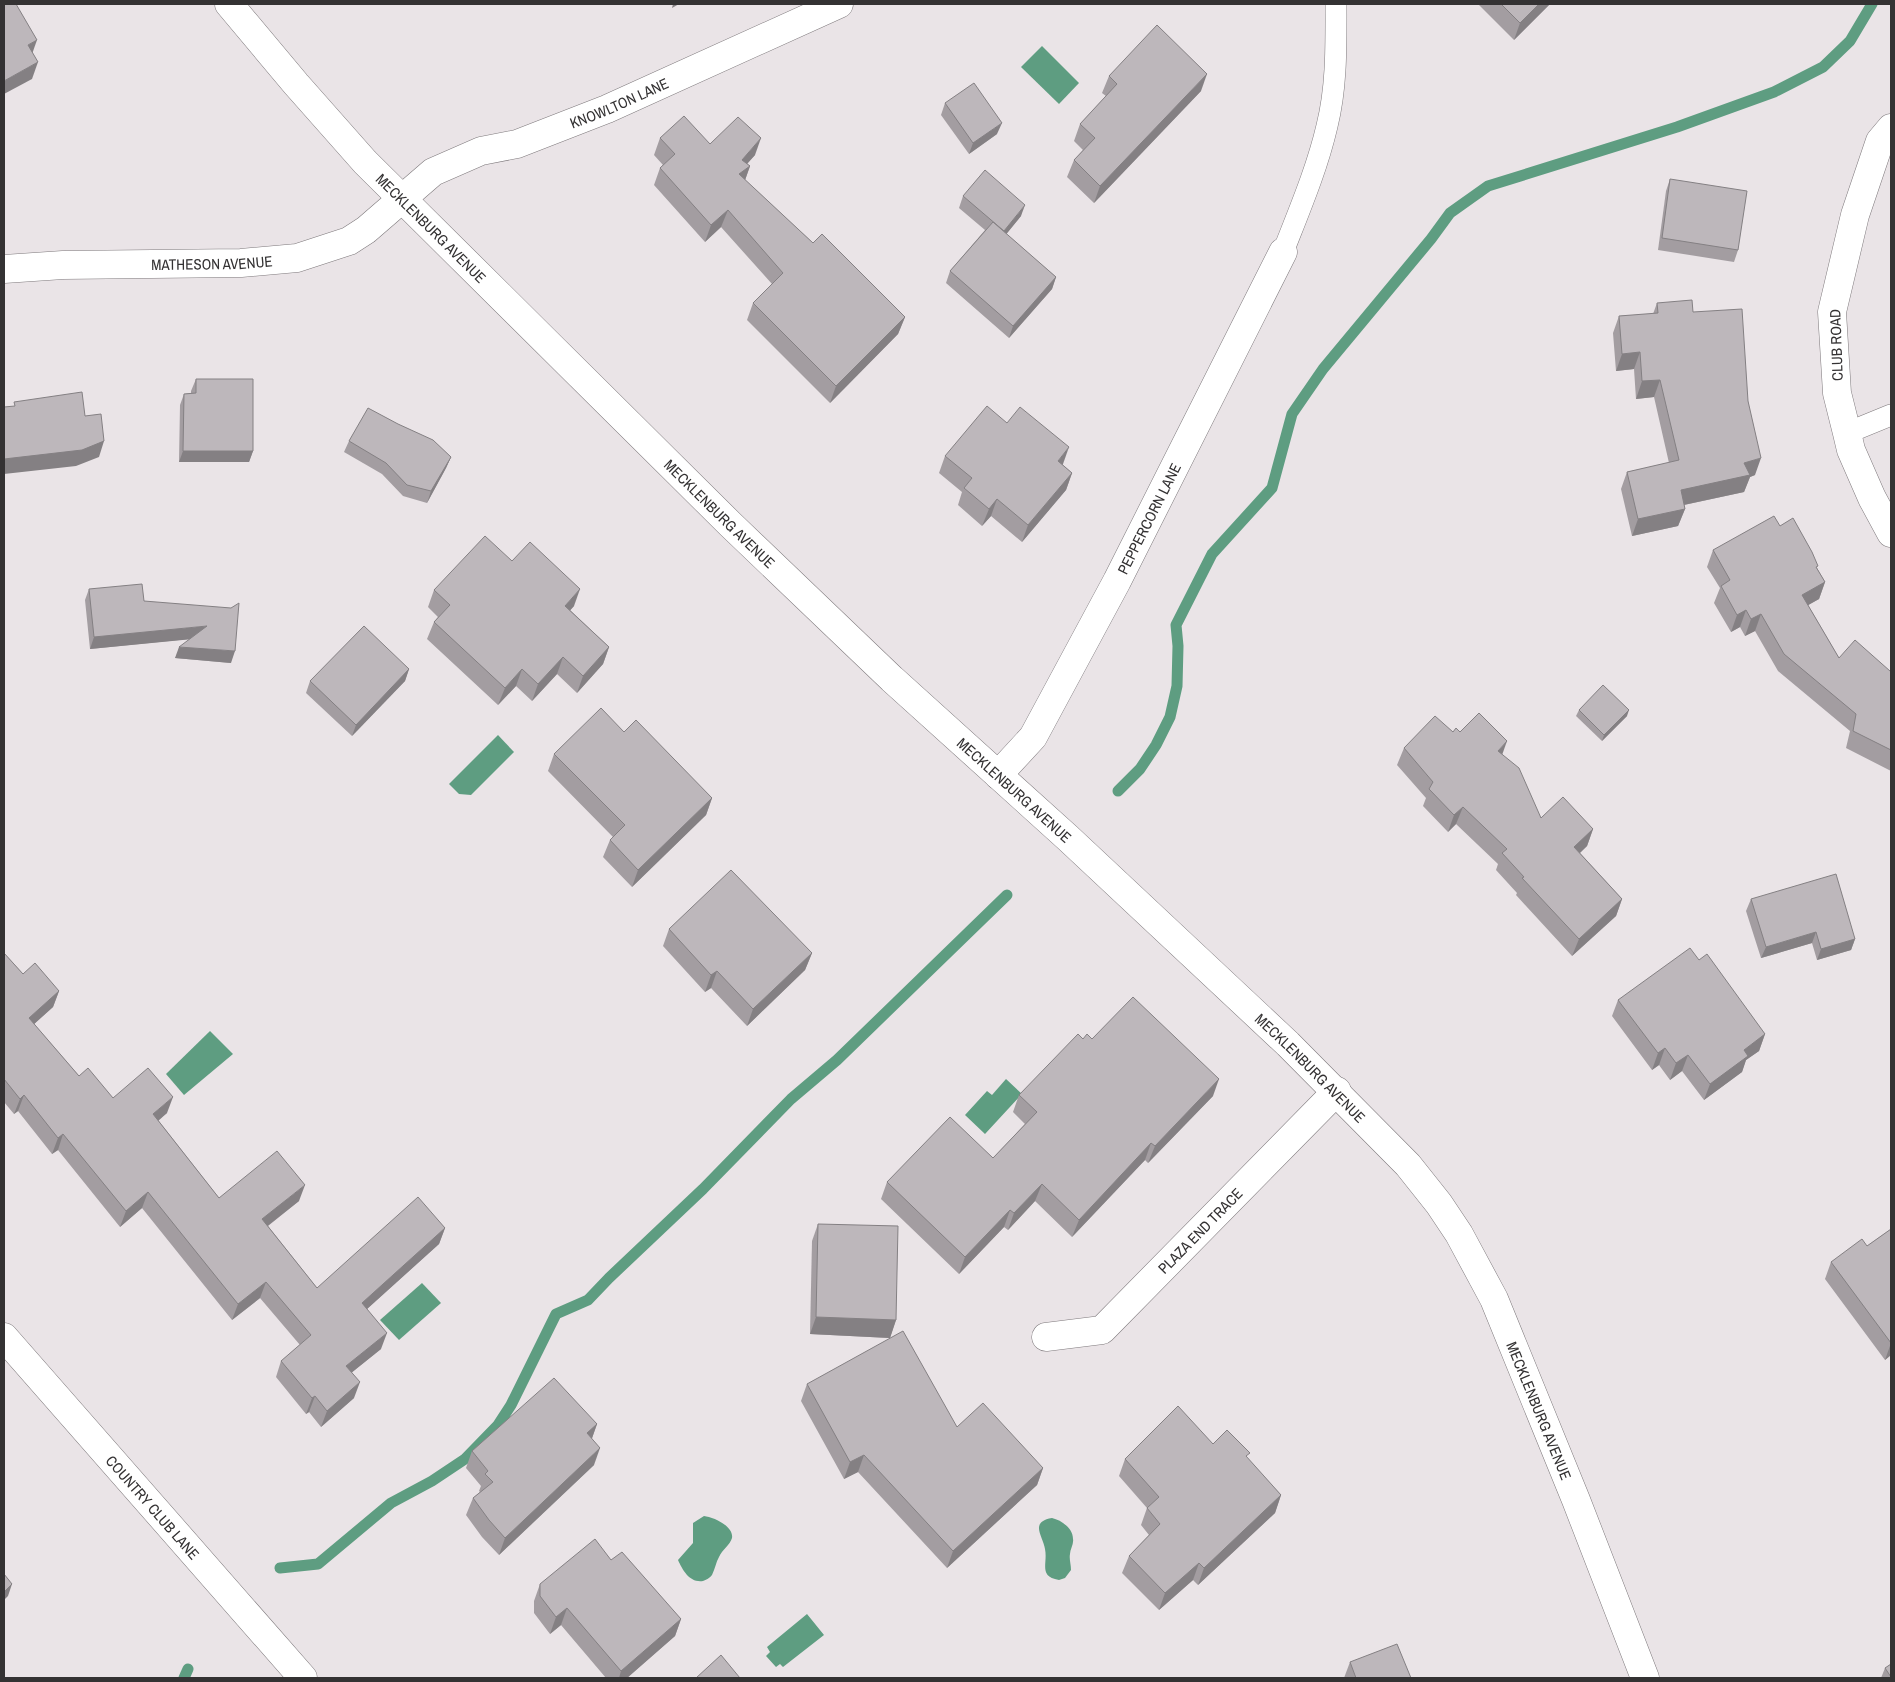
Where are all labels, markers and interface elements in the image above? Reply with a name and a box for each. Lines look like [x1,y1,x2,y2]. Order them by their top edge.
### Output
street label: KNOWLTON LANE [566,72,672,133]
street label: MECKLENBURG AVENUE [372,168,491,287]
street label: MATHESON AVENUE [151,250,273,275]
street label: CLUB ROAD [1824,309,1848,381]
street label: MECKLENBURG AVENUE [660,454,780,573]
street label: PEPPERCORN LANE [1112,459,1185,577]
street label: MECKLENBURG AVENUE [953,732,1076,847]
street label: MECKLENBURG AVENUE [1251,1008,1370,1127]
street label: PLAZA END TRACE [1153,1183,1247,1278]
street label: MECKLENBURG AVENUE [1502,1338,1577,1483]
street label: COUNTRY CLUB LANE [101,1450,205,1564]

